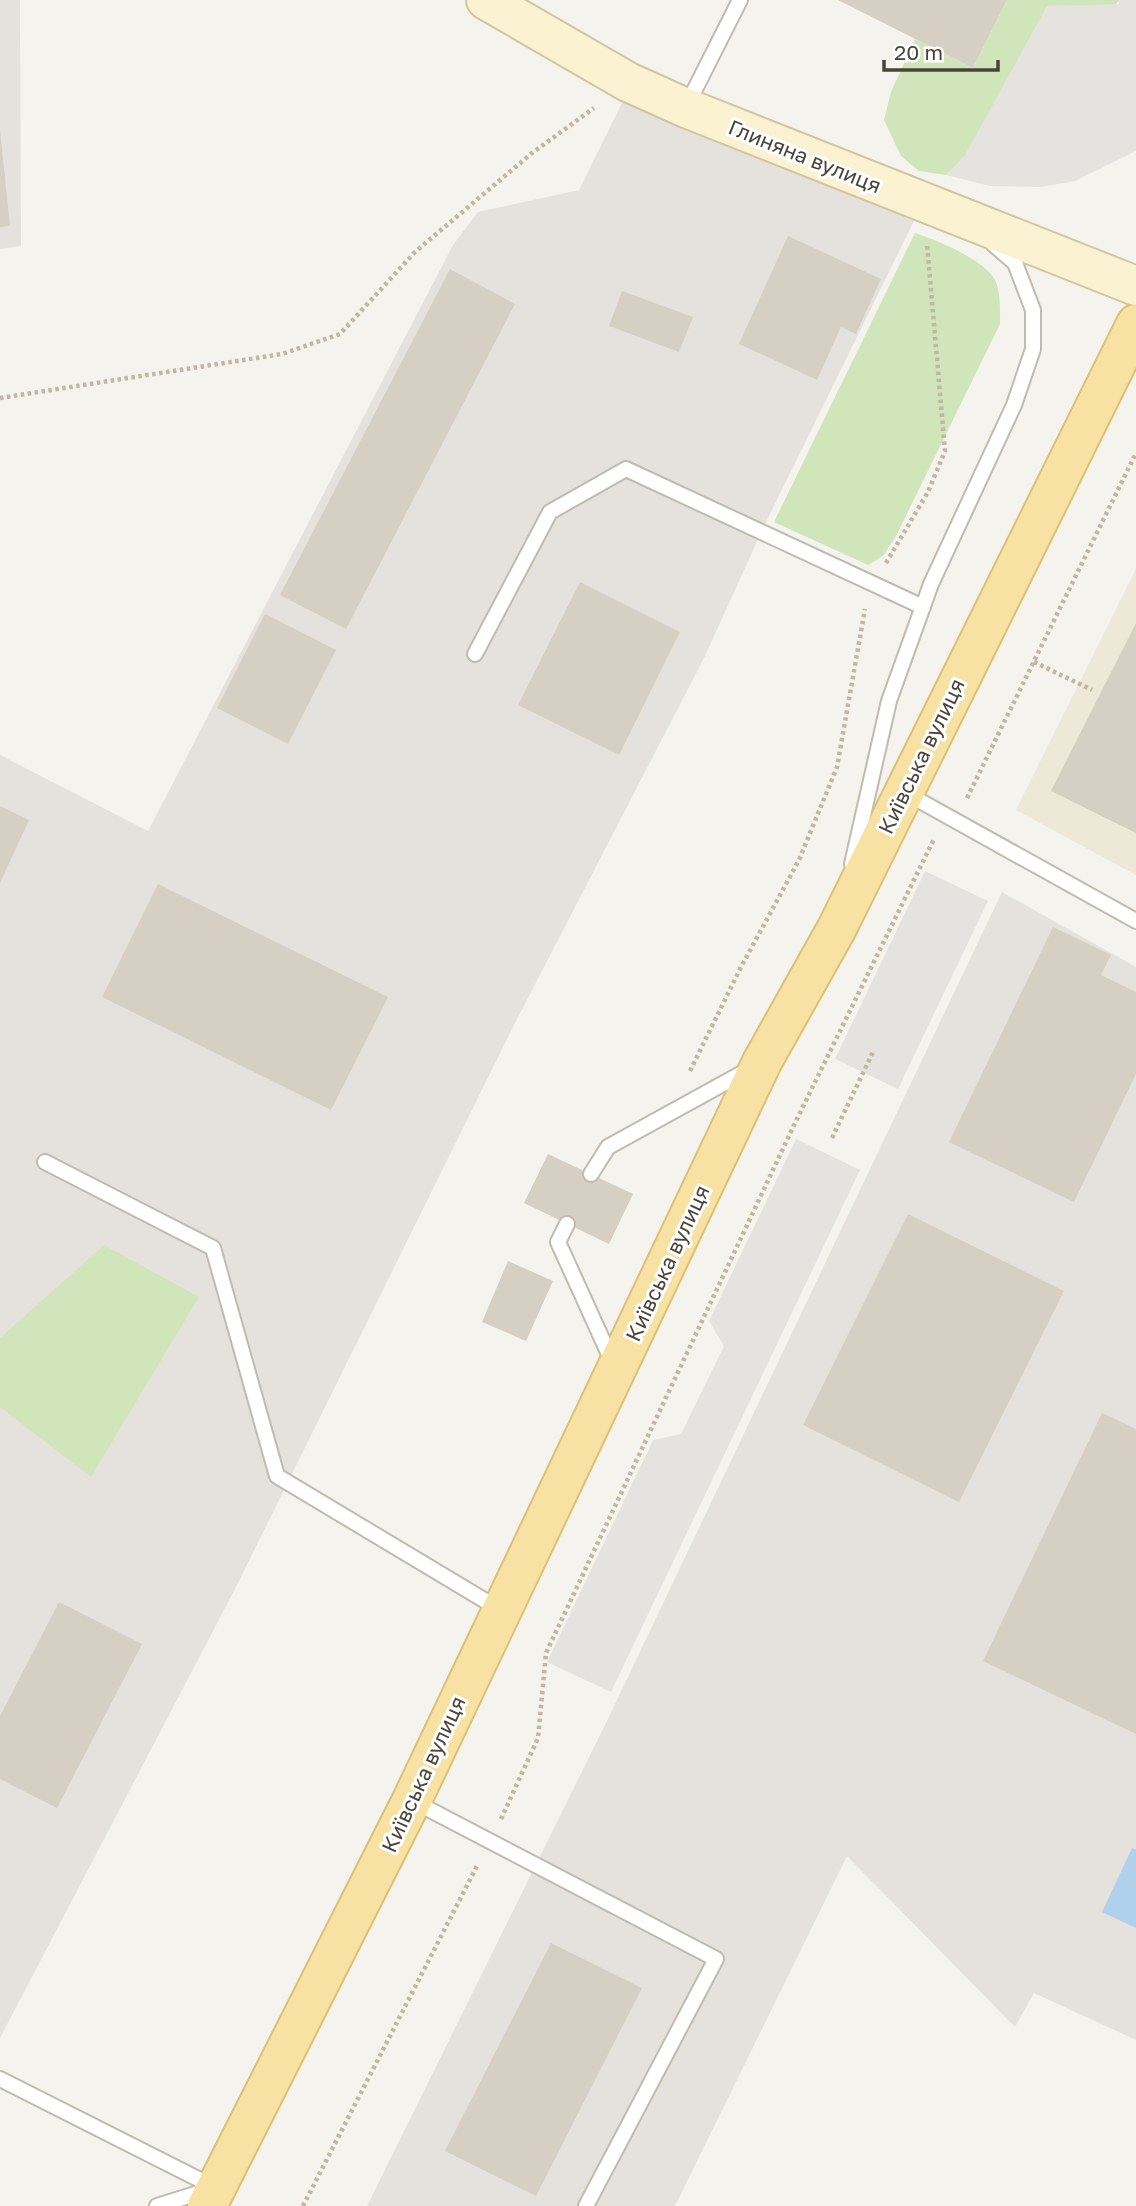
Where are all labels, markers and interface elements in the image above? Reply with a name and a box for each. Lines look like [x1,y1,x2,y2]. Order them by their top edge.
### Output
scale bar [884,28,998,72]
text: 20 m [894,39,943,65]
street label: Глиняна вулиця [725,114,885,198]
street label: Київська вулиця [872,674,970,838]
street label: Київська вулиця [619,1181,715,1345]
street label: Київська вулиця [375,1692,471,1856]

